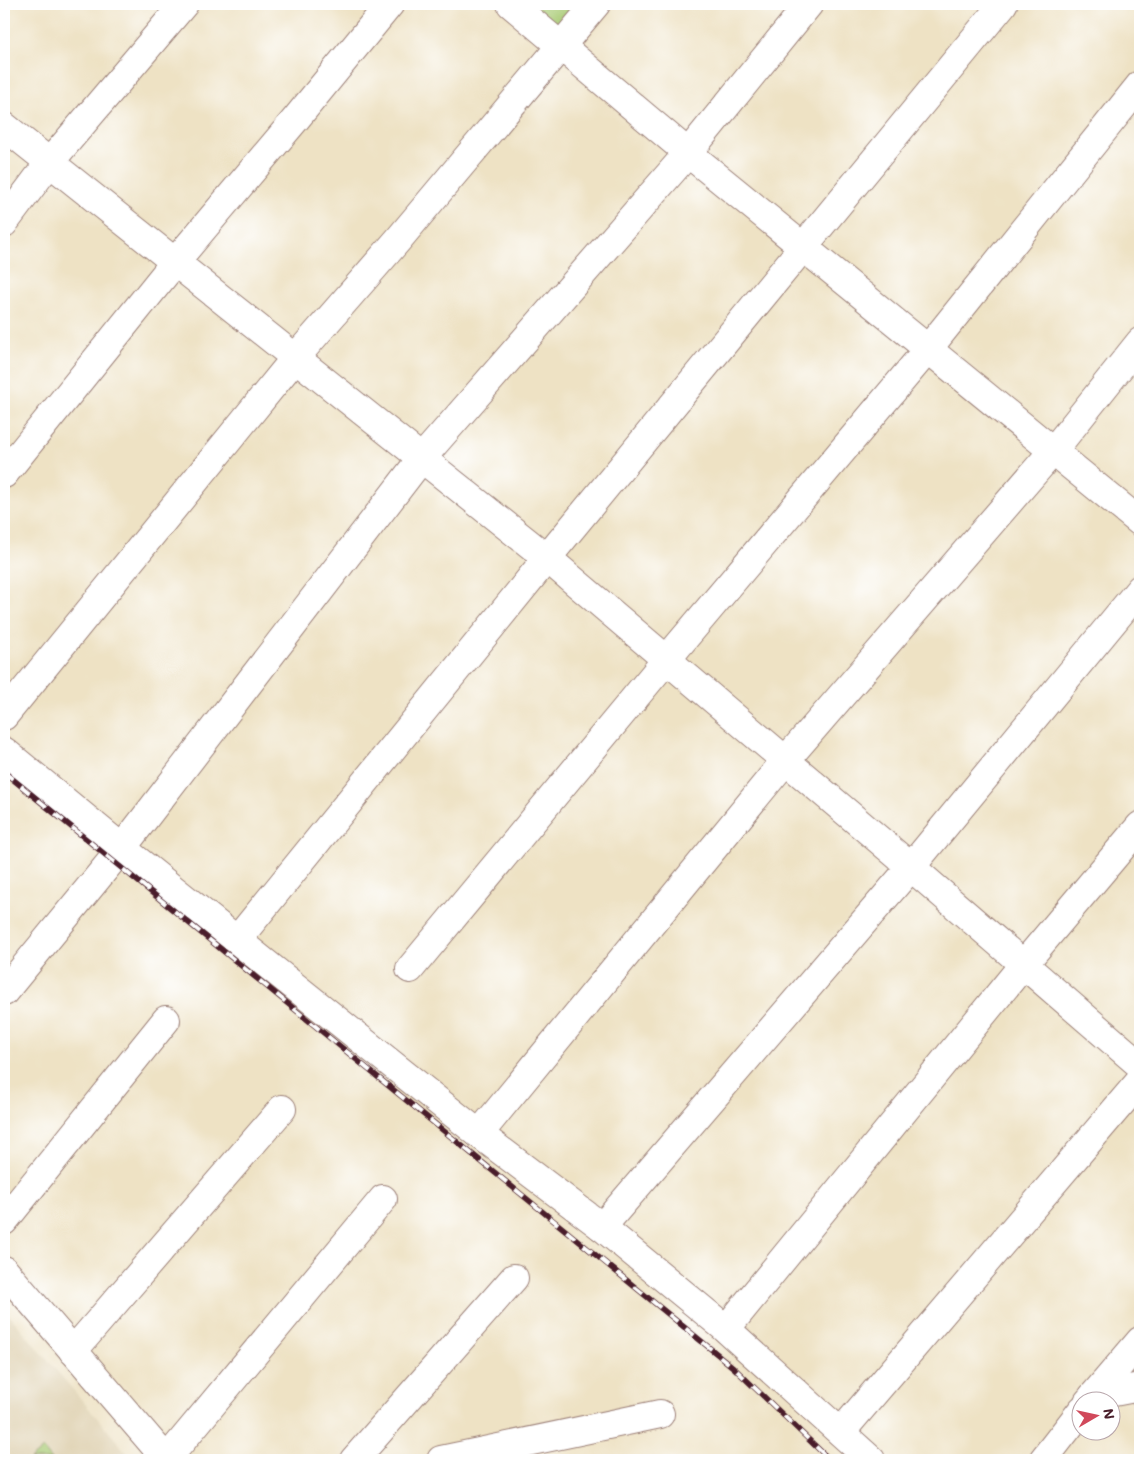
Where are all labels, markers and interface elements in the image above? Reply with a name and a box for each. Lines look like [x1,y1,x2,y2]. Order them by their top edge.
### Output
north arrow [1072,1392,1122,1442]
text: N [1099,1407,1120,1421]

